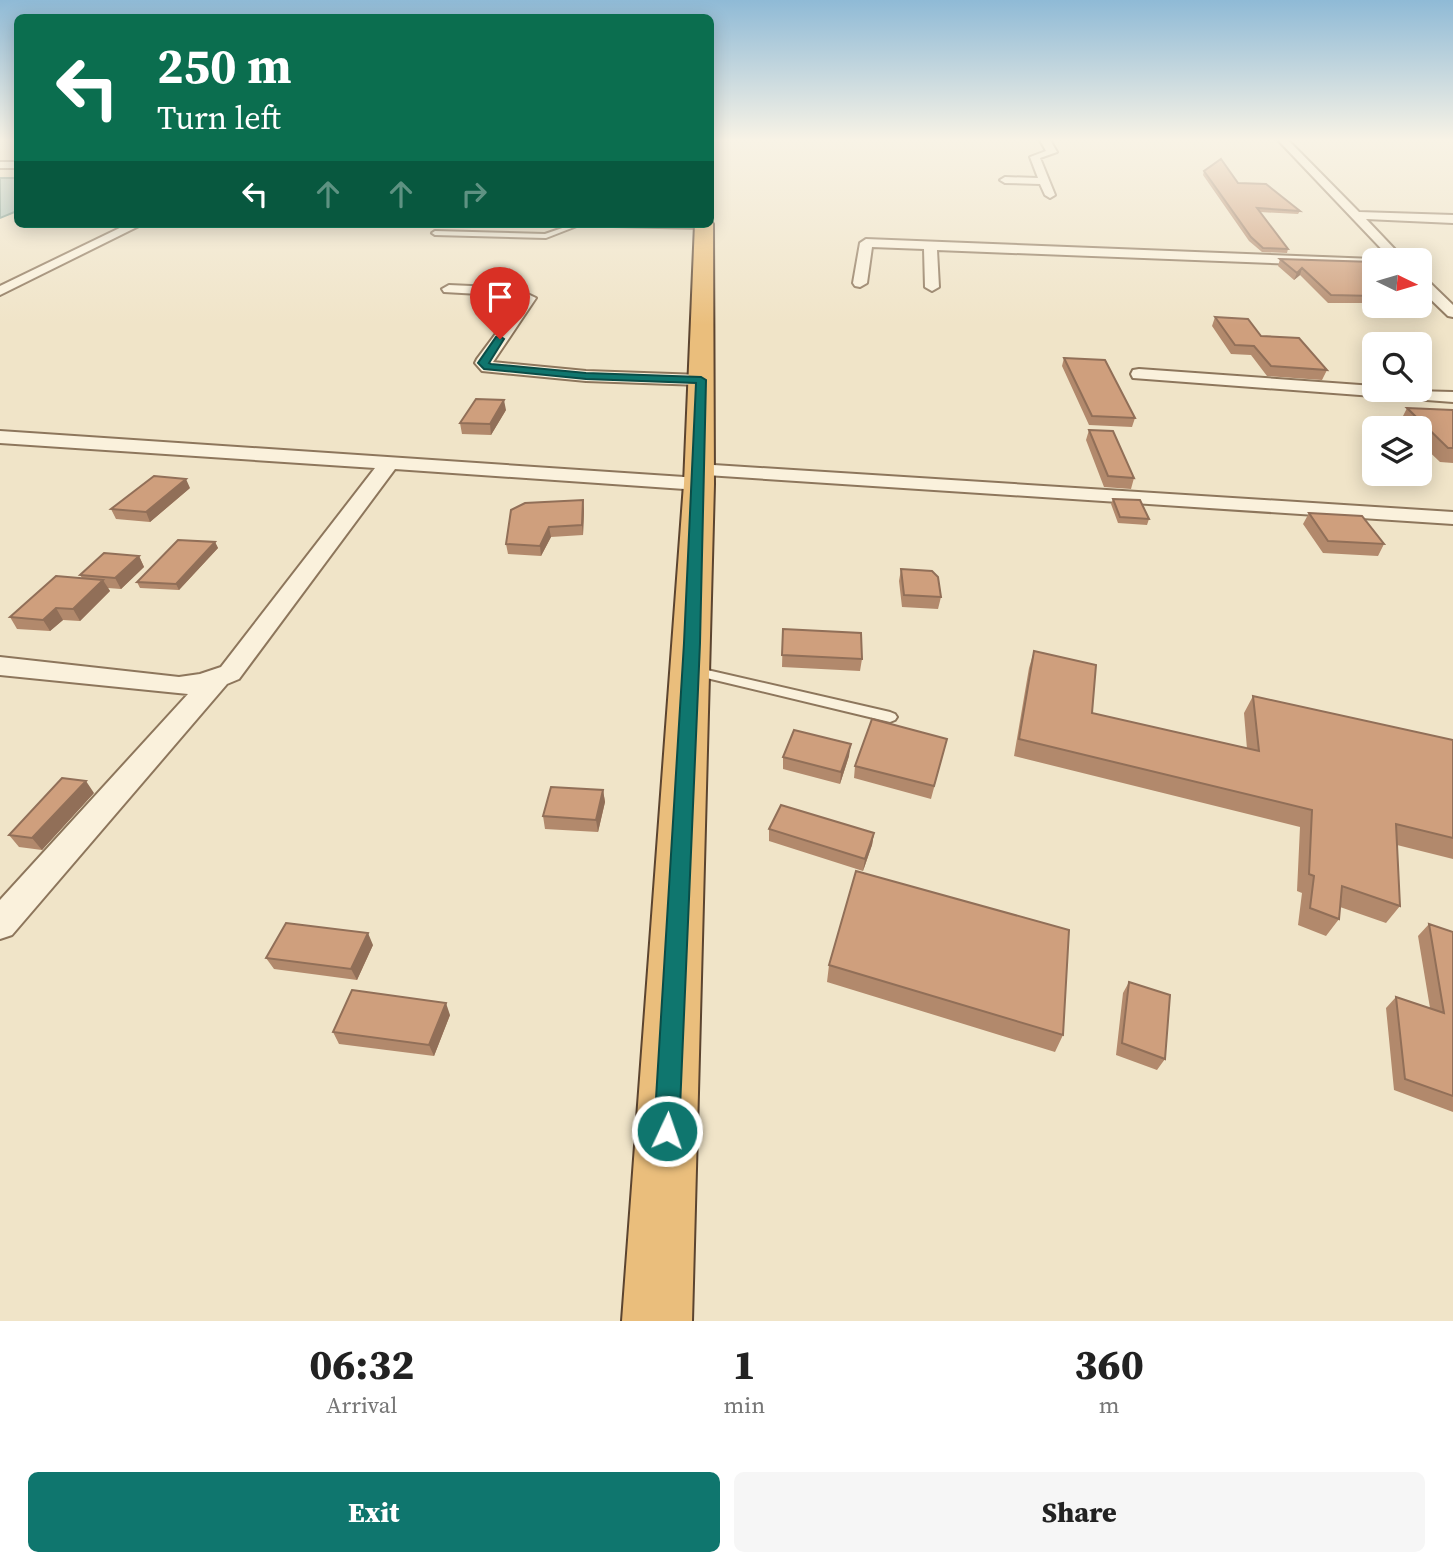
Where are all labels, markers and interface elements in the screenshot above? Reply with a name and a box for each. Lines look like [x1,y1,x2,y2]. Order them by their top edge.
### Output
text: 250 m [157,32,292,99]
icon: left [42,42,133,133]
text: Turn left [157,96,281,140]
icon: left [236,175,274,213]
icon: ahead [309,175,347,213]
icon: ahead [382,175,420,213]
icon: right [455,175,493,213]
north arrow [1362,248,1432,318]
map controls [1362,248,1432,486]
pin [470,267,530,339]
icon: arrive [481,278,519,316]
button: search [1362,332,1432,402]
button: layers [1362,416,1432,486]
position arrow [630,1094,704,1168]
text: 06:32 [309,1335,414,1393]
text: 1 [733,1335,756,1393]
text: 360 [1074,1335,1144,1393]
text: Arrival [326,1389,397,1421]
text: min [724,1389,765,1421]
text: m [1099,1389,1119,1421]
button: Exit [28,1472,720,1552]
button: Share [734,1472,1425,1552]

